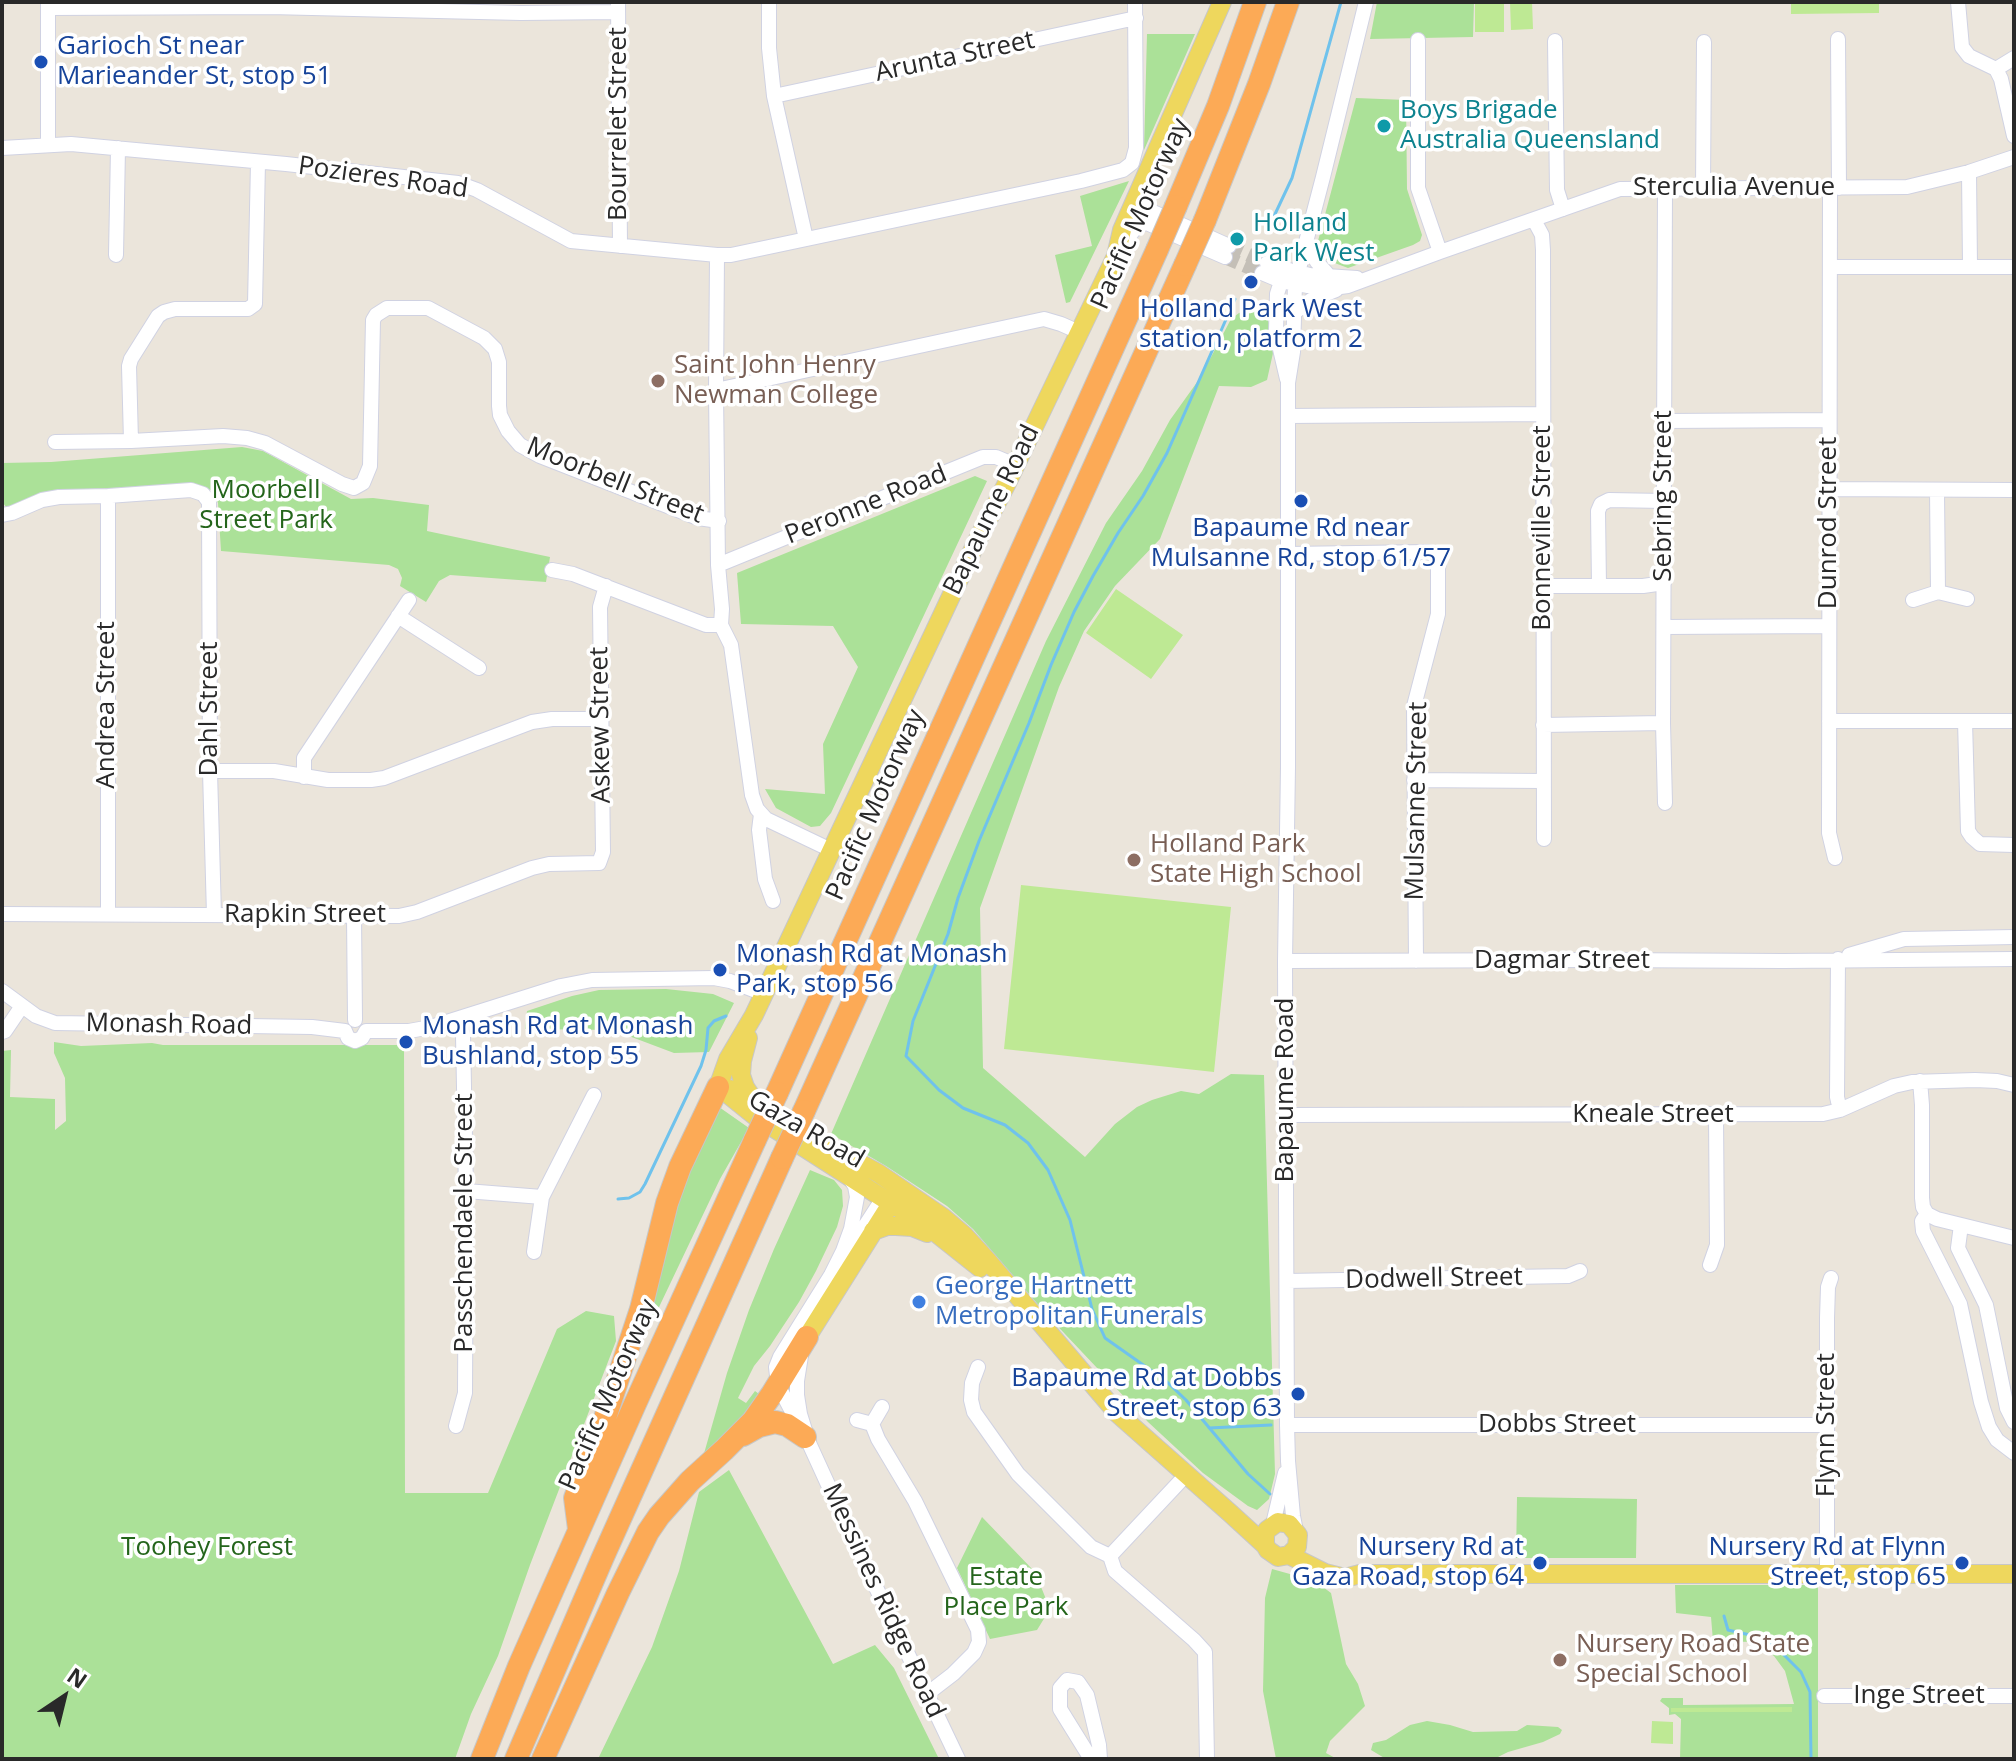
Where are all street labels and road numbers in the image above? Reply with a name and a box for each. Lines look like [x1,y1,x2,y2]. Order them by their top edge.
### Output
street label: Arunta Street [873,25,1037,89]
street label: Bourrelet Street [603,27,635,221]
street label: Pacific Motorway [1085,114,1197,314]
street label: Pozieres Road [296,151,470,205]
street label: Sterculia Avenue [1633,172,1835,204]
street label: Sebring Street [1648,410,1680,582]
street label: Bapaume Road [937,420,1047,600]
street label: Bonneville Street [1527,425,1559,631]
street label: Moorbell Street [522,431,708,531]
street label: Dunrod Street [1813,437,1845,609]
street label: Peronne Road [781,458,951,552]
street label: Andrea Street [91,621,123,789]
street label: Dahl Street [194,641,226,777]
street label: Askew Street [584,646,618,804]
street label: Mulsanne Street [1400,701,1434,901]
street label: Pacific Motorway [820,705,932,905]
street label: Rapkin Street [224,899,386,931]
street label: Dagmar Street [1474,945,1650,977]
street label: Bapaume Road [1270,997,1302,1183]
street label: Monash Road [85,1008,253,1042]
street label: Gaza Road [742,1084,870,1176]
street label: Passchendaele Street [449,1093,481,1353]
street label: Kneale Street [1572,1099,1734,1131]
street label: Dodwell Street [1345,1262,1523,1296]
street label: Pacific Motorway [553,1295,665,1495]
street label: Flynn Street [1811,1353,1843,1497]
street label: Dobbs Street [1478,1409,1636,1441]
street label: Messines Ridge Road [815,1479,951,1723]
street label: Inge Street [1853,1680,1985,1712]

